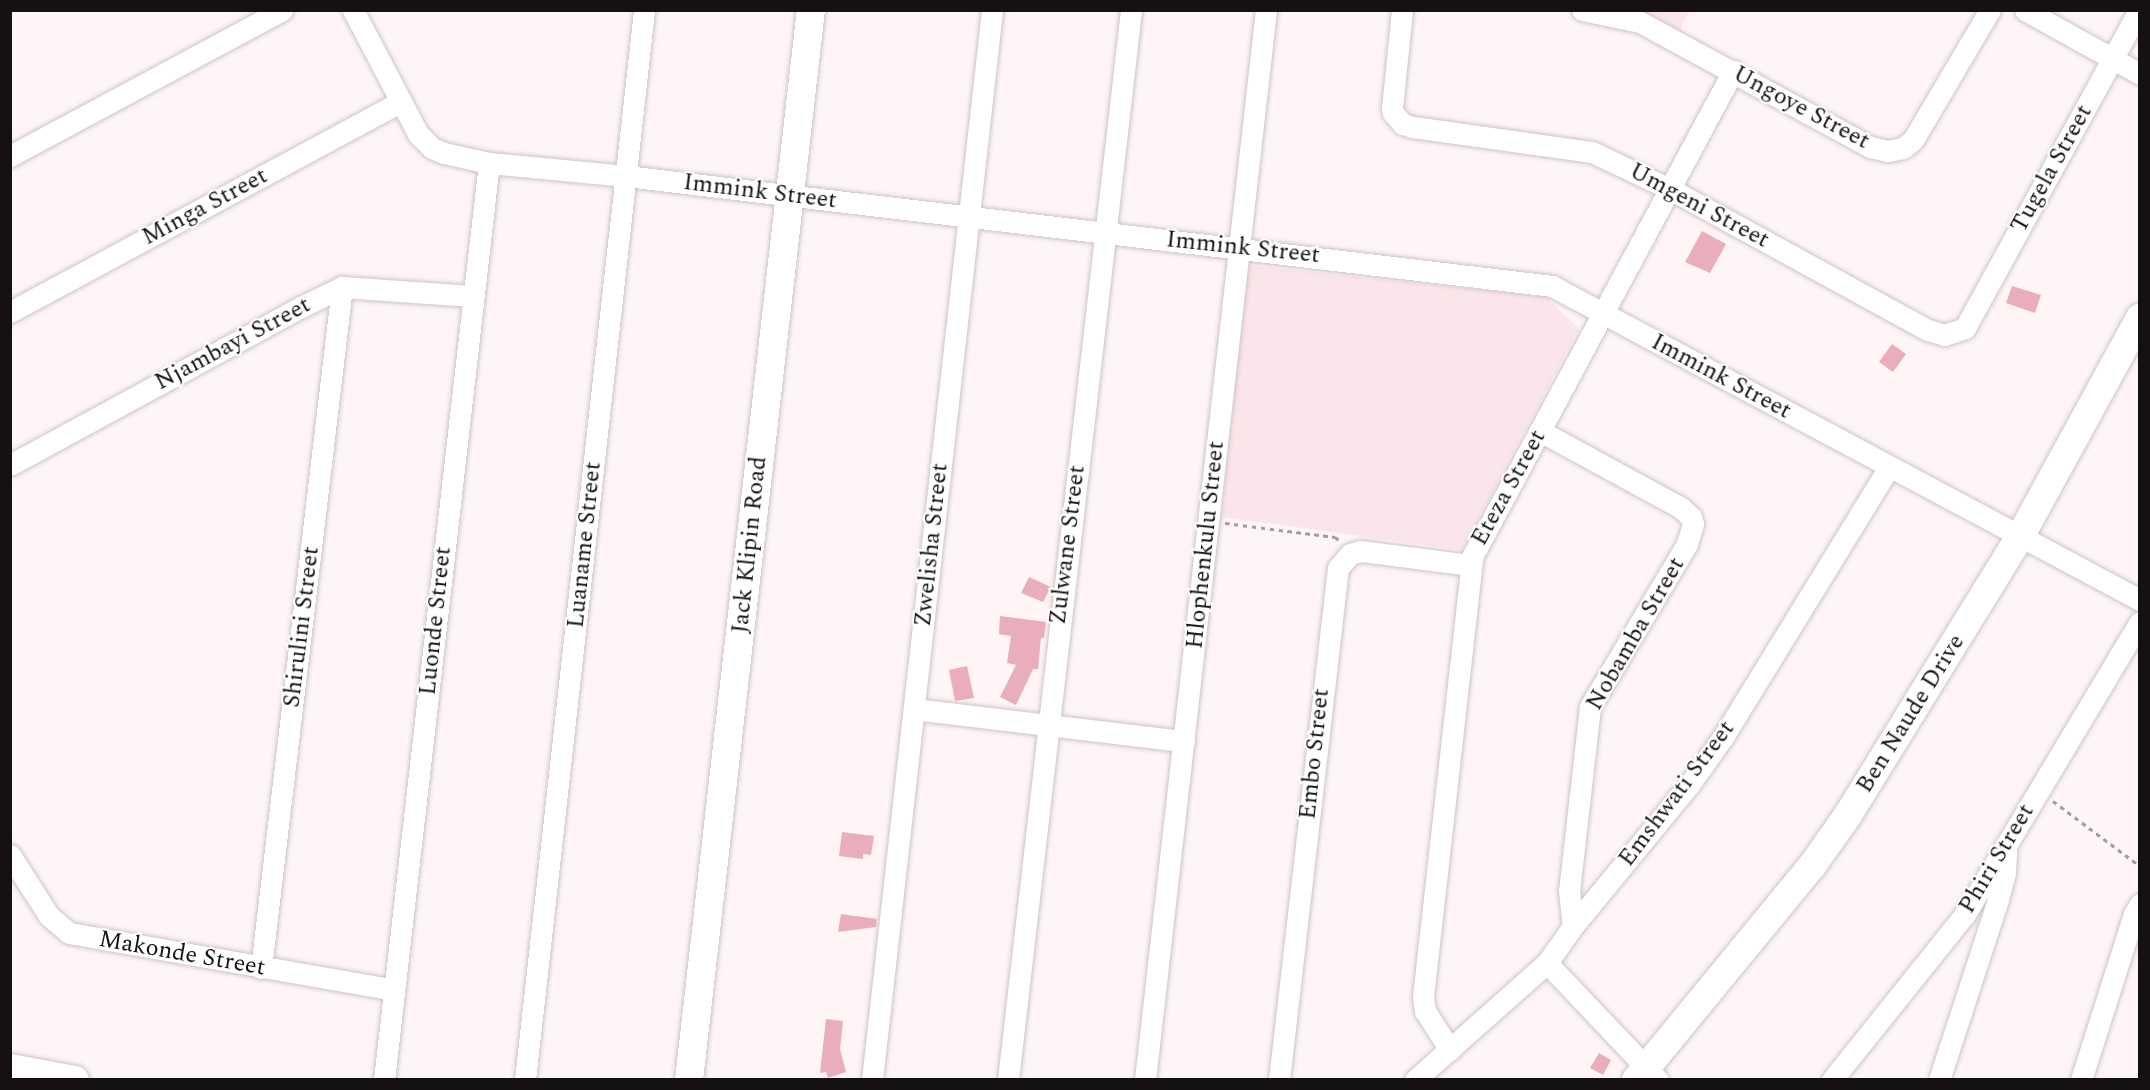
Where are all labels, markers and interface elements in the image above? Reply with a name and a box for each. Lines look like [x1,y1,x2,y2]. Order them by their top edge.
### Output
street label: Ungoye Street [1728,60,1874,156]
street label: Tugela Street [2005,100,2099,238]
street label: Umgeni Street [1624,157,1774,255]
street label: Minga Street [137,162,273,252]
street label: Immink Street [682,168,838,216]
street label: Immink Street [1165,226,1321,270]
street label: Njambayi Street [150,291,316,397]
street label: Immink Street [1646,328,1796,426]
street label: Eteza Street [1465,425,1553,551]
street label: Hlophenkulu Street [1181,440,1231,650]
street label: Jack Klipin Road [726,455,774,635]
street label: Luaname Street [562,460,608,630]
street label: Zwelisha Street [909,462,955,628]
street label: Zulwane Street [1044,464,1092,626]
street label: Shirulini Street [278,545,326,709]
street label: Luonde Street [414,545,458,697]
street label: Nobamba Street [1581,552,1691,716]
street label: Ben Naude Drive [1851,629,1971,799]
street label: Embo Street [1294,687,1336,821]
street label: Emshwati Street [1613,715,1741,873]
street label: Phiri Street [1953,799,2041,919]
street label: Makonde Street [97,925,267,983]

